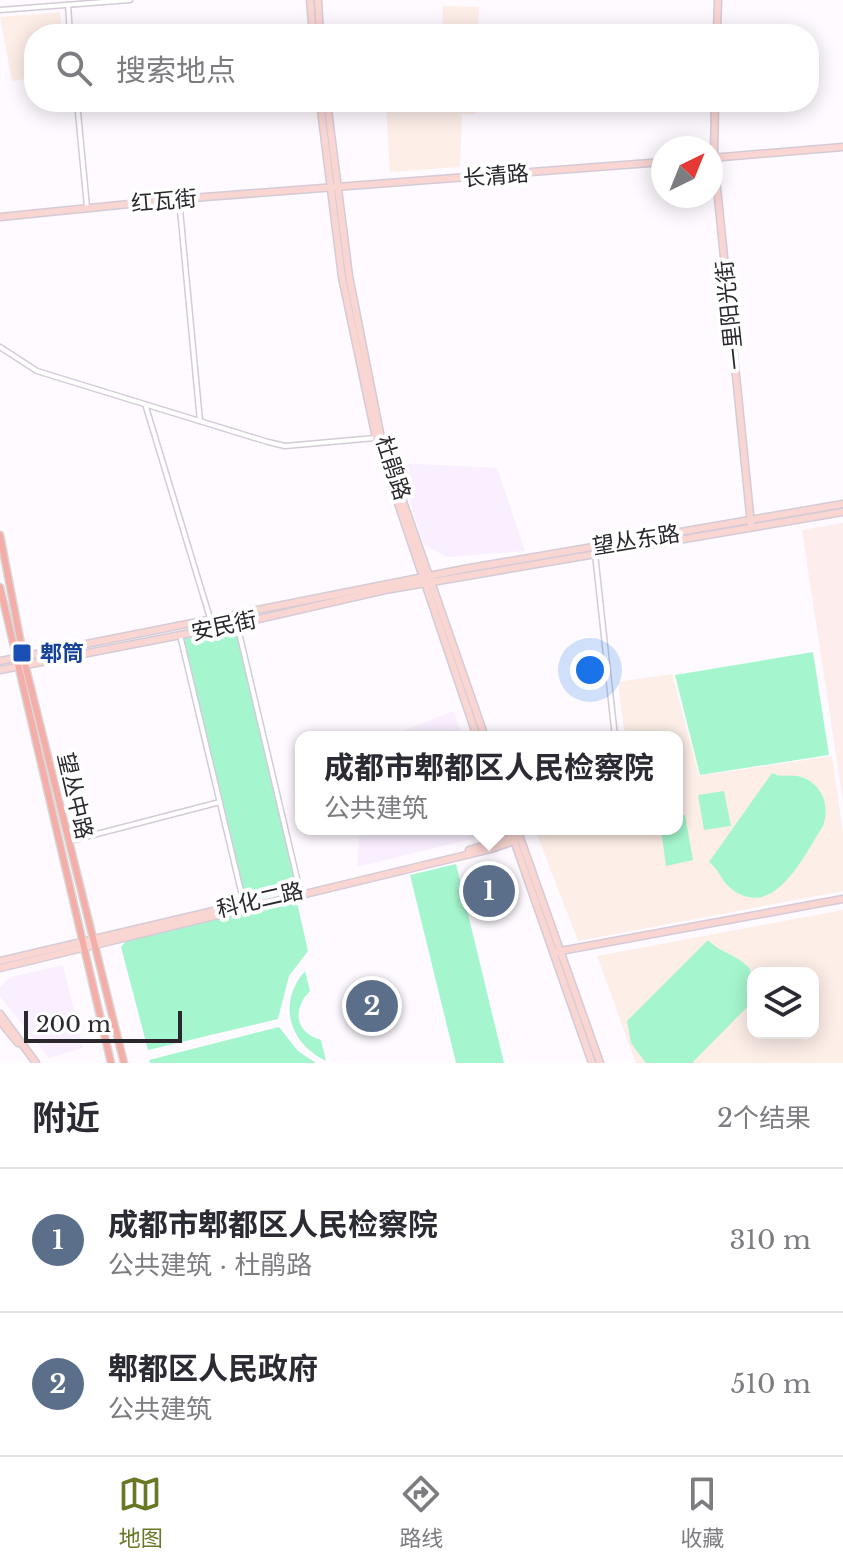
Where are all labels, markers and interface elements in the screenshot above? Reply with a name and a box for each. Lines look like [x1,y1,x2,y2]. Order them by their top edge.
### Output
search box [24,24,819,112]
icon: search [52,46,96,90]
text: 搜索地点 [116,52,236,89]
north arrow [651,136,723,208]
street label: 长清路 [462,160,530,192]
street label: 红瓦街 [130,185,198,217]
street label: 一里阳光街 [711,259,749,371]
street label: 杜鹃路 [370,432,416,504]
street label: 望丛东路 [590,520,682,560]
street label: 安民街 [189,606,259,646]
place label: 郫筒 [40,640,84,667]
marker: 郫筒 [11,642,33,664]
your location [570,650,610,690]
popup [295,731,683,835]
text: 成都市郫都区人民检察院 [324,749,654,786]
street label: 望丛中路 [52,750,98,842]
text: 公共建筑 [324,792,428,824]
pin: 1 [463,861,515,921]
street label: 科化二路 [214,877,306,923]
map controls [747,967,819,1039]
button: layers [747,967,819,1039]
pin: 2 [346,976,398,1036]
scale bar [24,1007,182,1043]
text: 200 m [36,1011,111,1038]
text: 附近 [32,1097,100,1139]
text: 2个结果 [717,1102,811,1134]
text: 成都市郫都区人民检察院 [108,1206,438,1243]
text: 1 [52,1224,64,1256]
text: 310 m [729,1224,811,1256]
text: 公共建筑 · 杜鹃路 [108,1249,312,1281]
text: 郫都区人民政府 [108,1350,318,1387]
text: 2 [50,1368,66,1400]
text: 510 m [731,1368,811,1400]
text: 公共建筑 [108,1393,212,1425]
tab: 地图 [118,1472,163,1552]
tab: 路线 [399,1472,444,1552]
tab: 收藏 [680,1472,725,1552]

